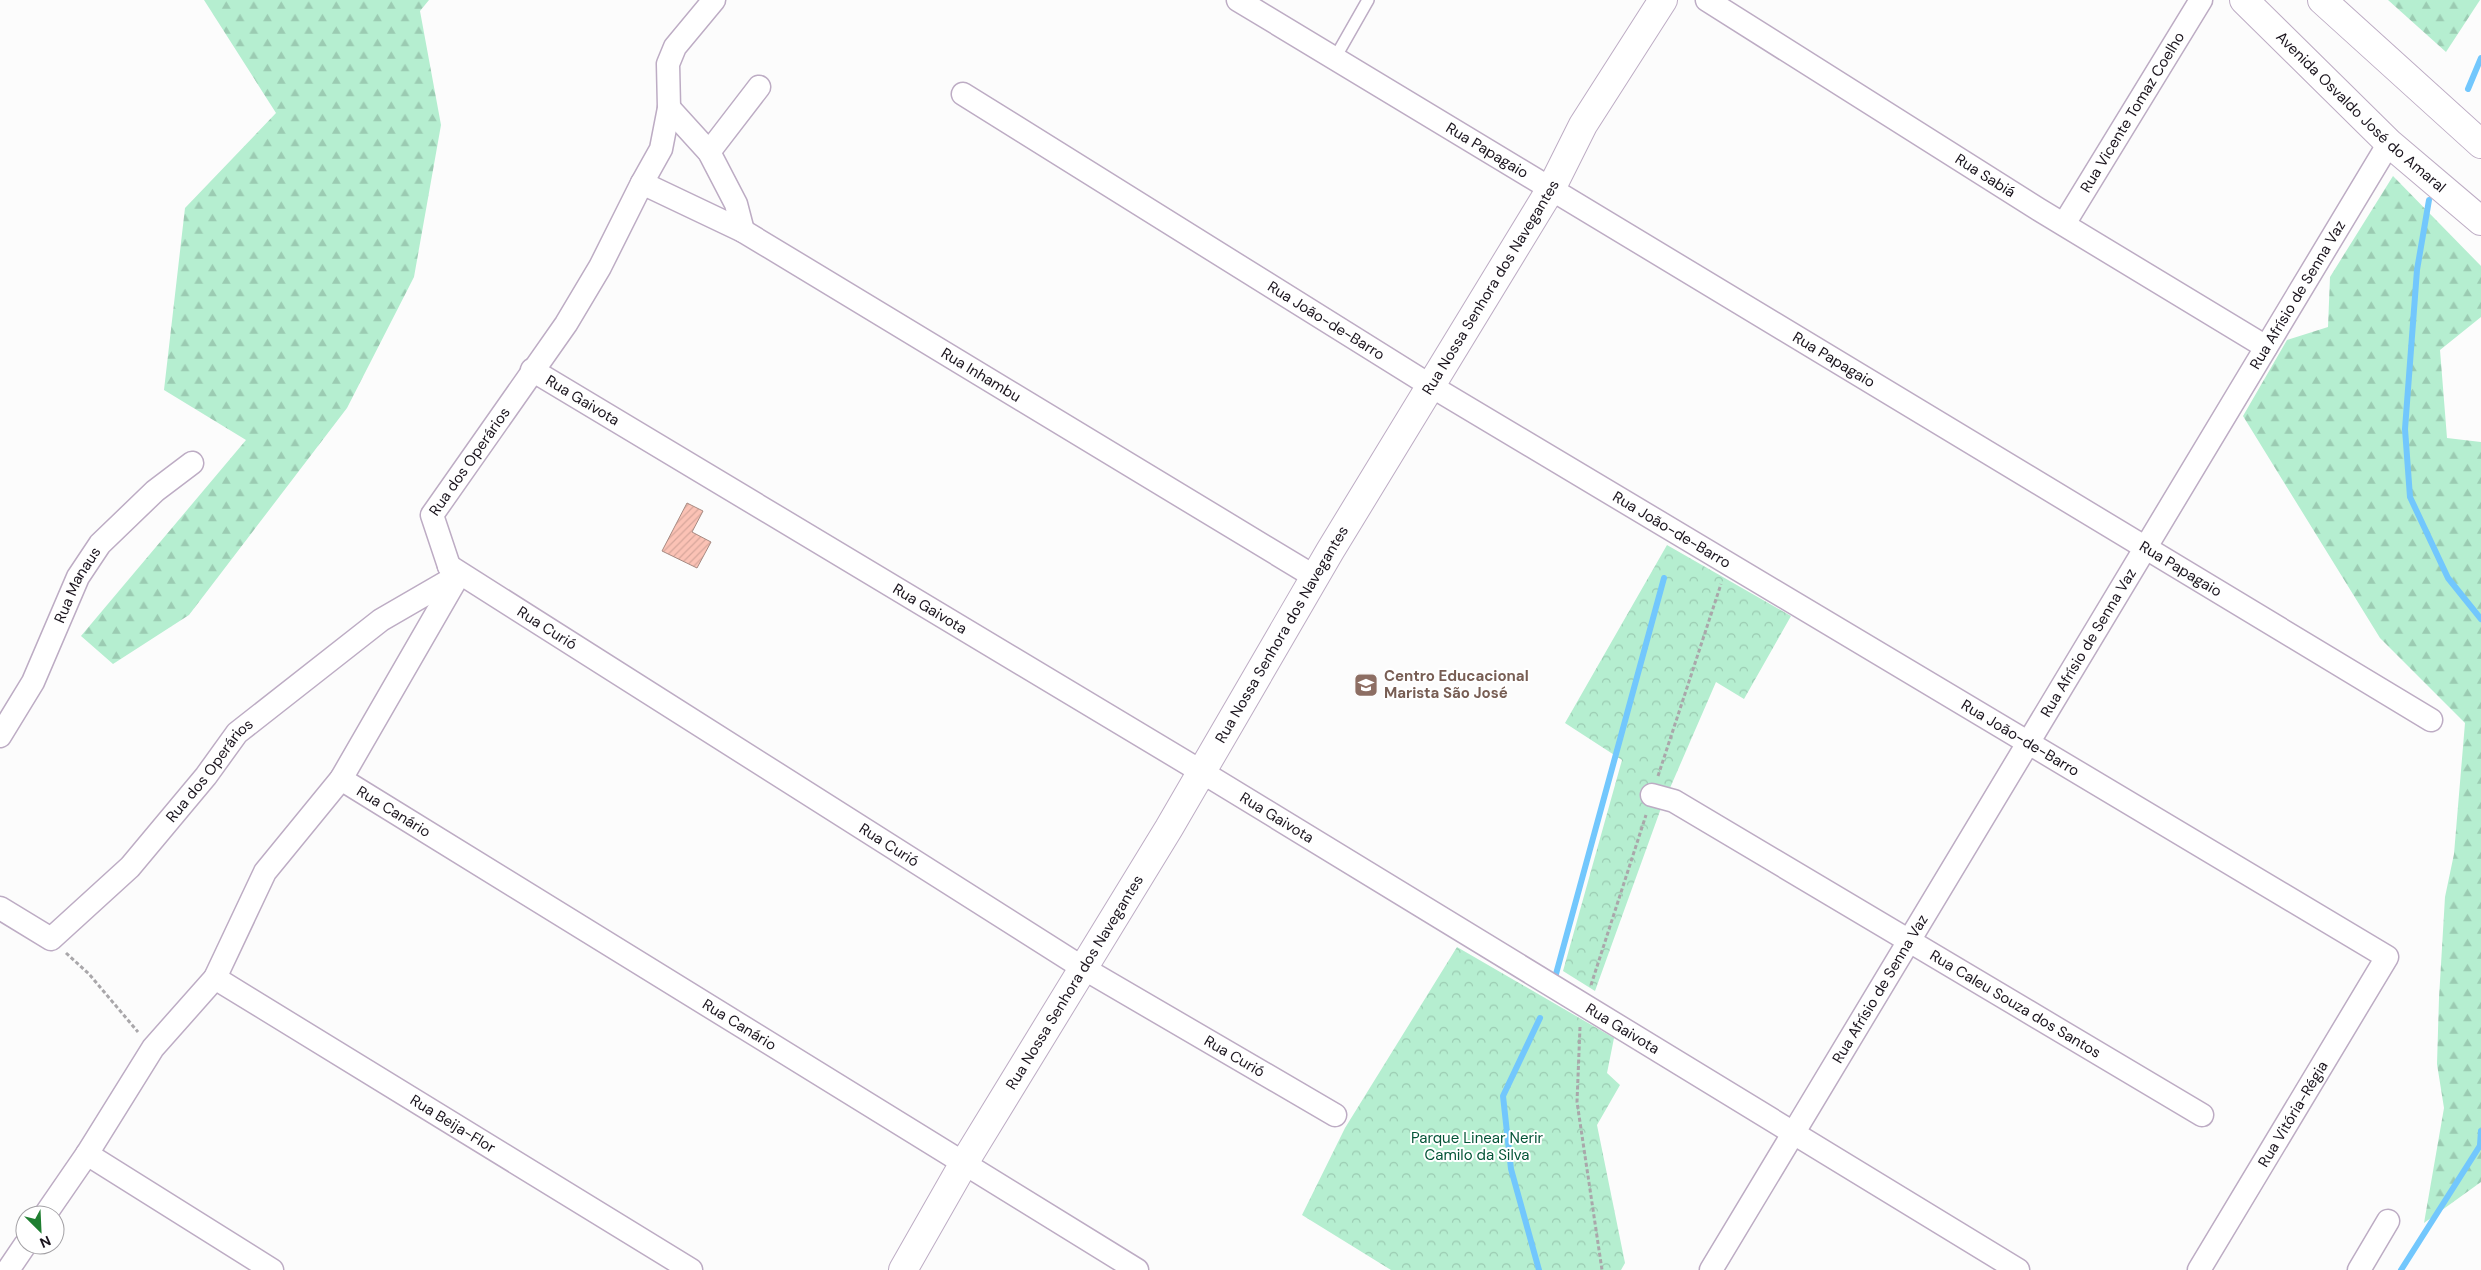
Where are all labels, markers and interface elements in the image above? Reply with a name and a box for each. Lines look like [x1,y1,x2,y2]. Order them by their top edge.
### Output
street label: Avenida Osvaldo José do Amaral [2272,27,2450,197]
street label: Rua Vicente Tomaz Coelho [2076,28,2189,196]
street label: Rua Papagaio [1442,118,1532,183]
street label: Rua Sabiá [1951,149,2019,202]
street label: Rua Nossa Senhora dos Navegantes [1418,177,1564,399]
street label: Rua Afrísio de Senna Vaz [2245,217,2350,373]
street label: Rua João-de-Barro [1264,277,1388,365]
street label: Rua Papagaio [1789,327,1879,392]
street label: Rua Inhambu [937,343,1025,407]
street label: Rua Gaivota [542,370,623,430]
street label: Rua dos Operários [425,403,515,520]
street label: Rua João-de-Barro [1609,487,1735,573]
street label: Rua Nossa Senhora dos Navegantes [1211,522,1353,747]
street label: Rua Papagaio [2136,536,2226,601]
street label: Rua Manaus [49,543,105,626]
street label: Rua Afrísio de Senna Vaz [2036,565,2141,721]
street label: Rua Gaivota [889,579,971,639]
street label: Rua Curió [513,602,581,655]
place label: Centro Educacional Marista São José [1384,666,1529,703]
school or university icon: Centro Educacional Marista São José [1353,672,1379,698]
street label: Rua João-de-Barro [1957,695,2083,781]
street label: Rua dos Operários [162,714,257,826]
street label: Rua Canário [353,781,435,842]
street label: Rua Gaivota [1236,787,1317,848]
street label: Rua Curió [855,819,923,871]
street label: Rua Nossa Senhora dos Navegantes [1001,871,1148,1093]
street label: Rua Afrísio de Senna Vaz [1828,911,1933,1067]
street label: Rua Caleu Souza dos Santos [1926,945,2105,1063]
street label: Rua Canário [699,994,780,1055]
street label: Rua Gaivota [1582,998,1663,1059]
street label: Rua Curió [1200,1031,1269,1082]
street label: Rua Vitória-Régia [2253,1057,2333,1171]
street label: Rua Beija-Flor [406,1090,500,1158]
park label: Parque Linear Nerir Camilo da Silva [1411,1128,1544,1165]
north arrow [15,1205,65,1255]
text: N [37,1232,54,1252]

